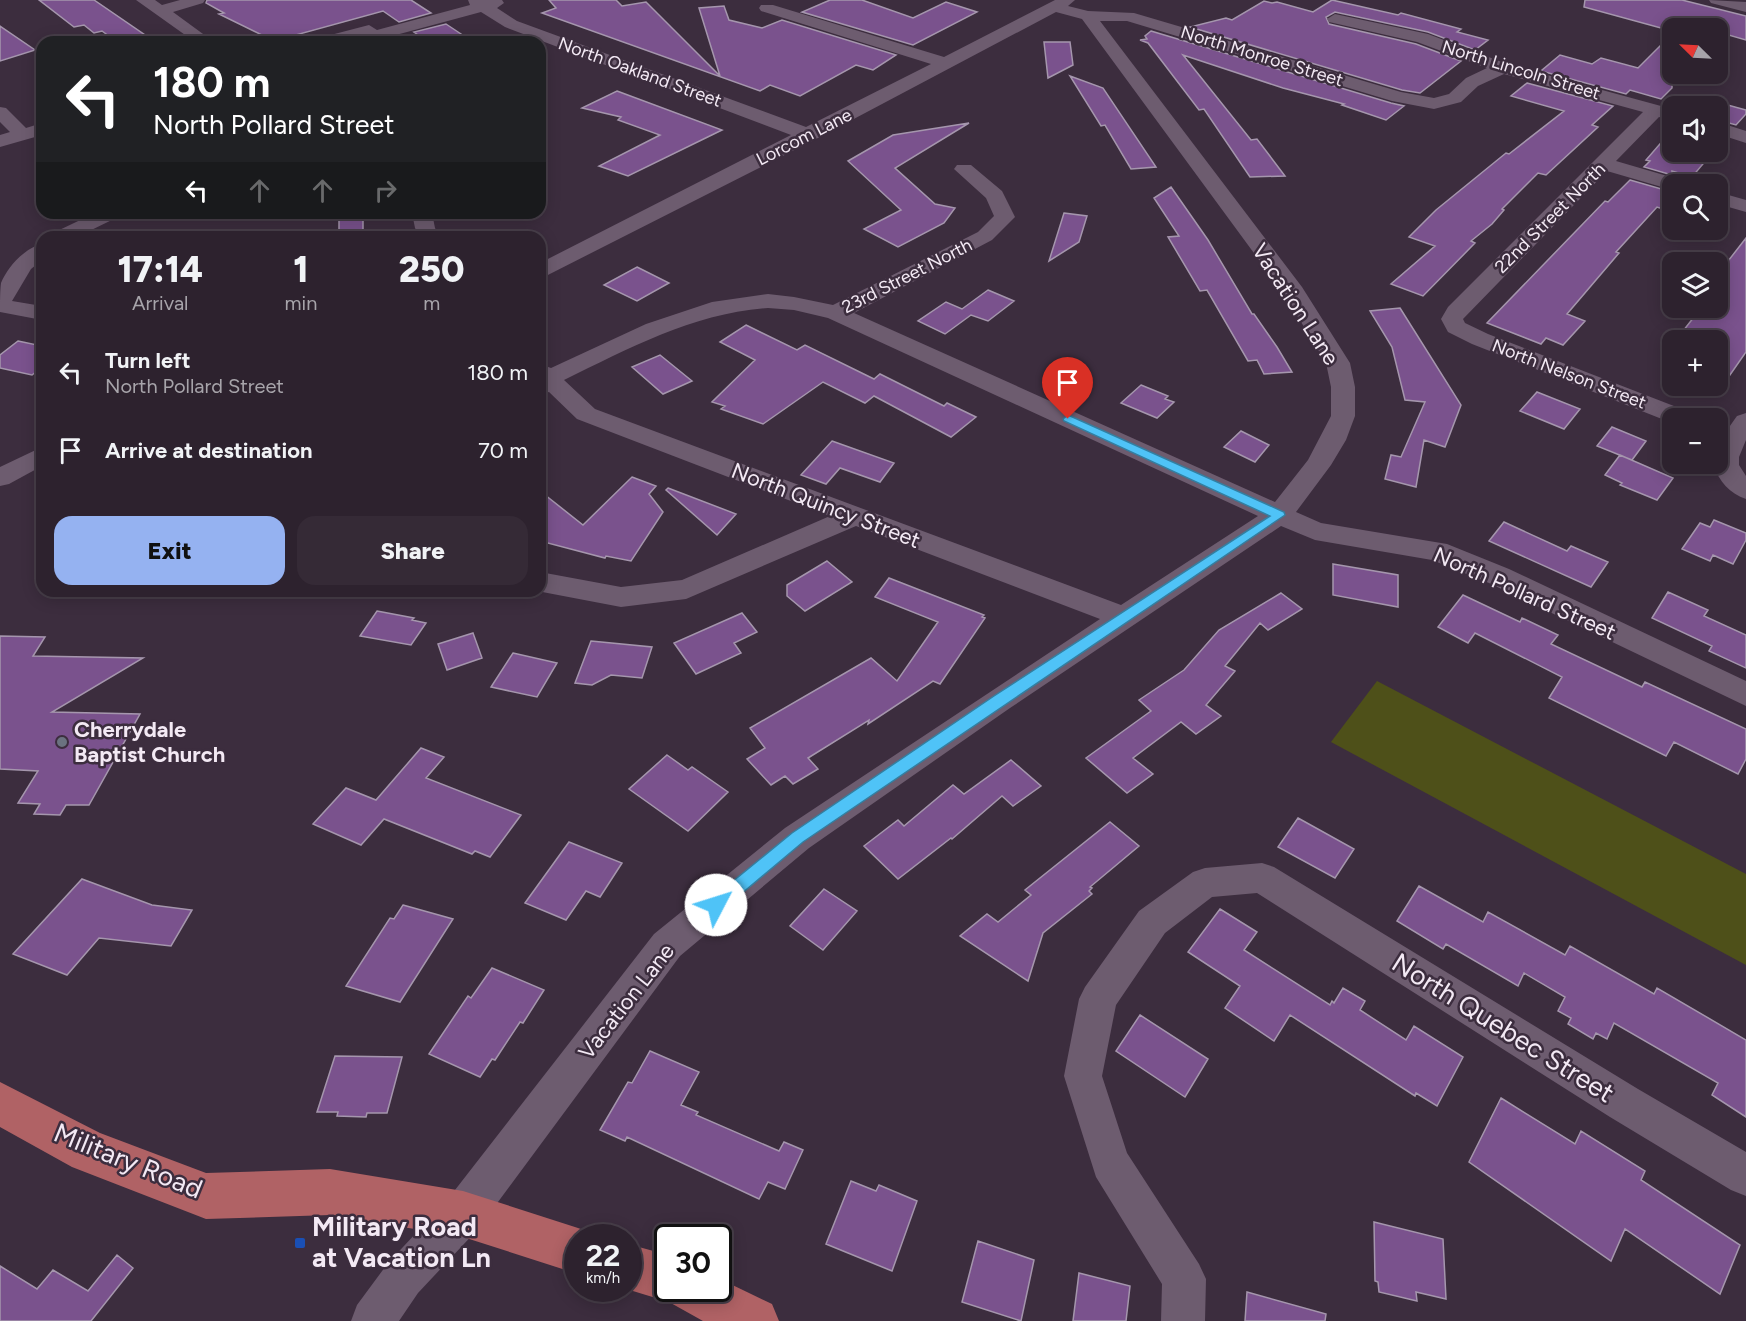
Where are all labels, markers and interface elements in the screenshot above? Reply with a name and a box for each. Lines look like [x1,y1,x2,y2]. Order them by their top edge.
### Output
north arrow [1662,18,1728,84]
map controls [1662,18,1728,474]
street label: North Monroe Street [1178,21,1346,91]
street label: North Oakland Street [555,32,725,112]
street label: North Lincoln Street [1439,35,1603,105]
text: 180 m [153,57,270,108]
icon: left [54,60,132,138]
button: sound [1662,96,1728,162]
street label: Lorcom Lane [753,103,856,170]
text: North Pollard Street [153,108,395,141]
street label: 22nd Street North [1490,158,1610,278]
icon: left [180,174,213,207]
icon: ahead [243,174,276,207]
icon: ahead [306,174,339,207]
icon: right [369,174,402,207]
button: search [1662,174,1728,240]
street label: 23rd Street North [838,234,976,318]
street label: Vacation Lane [1246,238,1345,370]
text: 17:14 [117,248,203,291]
text: 1 [293,248,309,291]
text: 250 [399,248,465,291]
button: layers [1662,252,1728,318]
text: Arrival [132,291,189,315]
text: min [285,291,317,315]
text: m [423,291,440,315]
button: + [1662,330,1728,396]
street label: North Nelson Street [1489,334,1649,414]
text: Turn left [105,347,191,374]
icon: left [54,356,87,389]
pin [1042,357,1093,419]
text: 180 m [467,359,528,386]
icon: arrive [1051,366,1084,399]
text: North Pollard Street [105,374,284,398]
button: − [1662,408,1728,474]
icon: arrive [54,434,87,467]
text: Arrive at destination [105,437,313,464]
text: 70 m [478,437,528,464]
street label: North Quincy Street [727,457,924,554]
button: Exit [54,516,285,585]
button: Share [297,516,528,585]
street label: North Pollard Street [1429,541,1620,646]
place label: Cherrydale Baptist Church [74,716,225,768]
marker: Cherrydale Baptist Church [55,735,69,749]
position arrow [684,873,748,937]
street label: Vacation Lane [573,938,680,1065]
street label: North Quebec Street [1386,946,1621,1109]
street label: Military Road [49,1116,207,1205]
place label: Military Road at Vacation Ln [312,1210,491,1274]
speed limit sign: 30 [654,1224,732,1302]
marker: Military Road at Vacation Ln [293,1236,307,1250]
text: 22 [586,1237,620,1274]
text: km/h [586,1269,620,1287]

